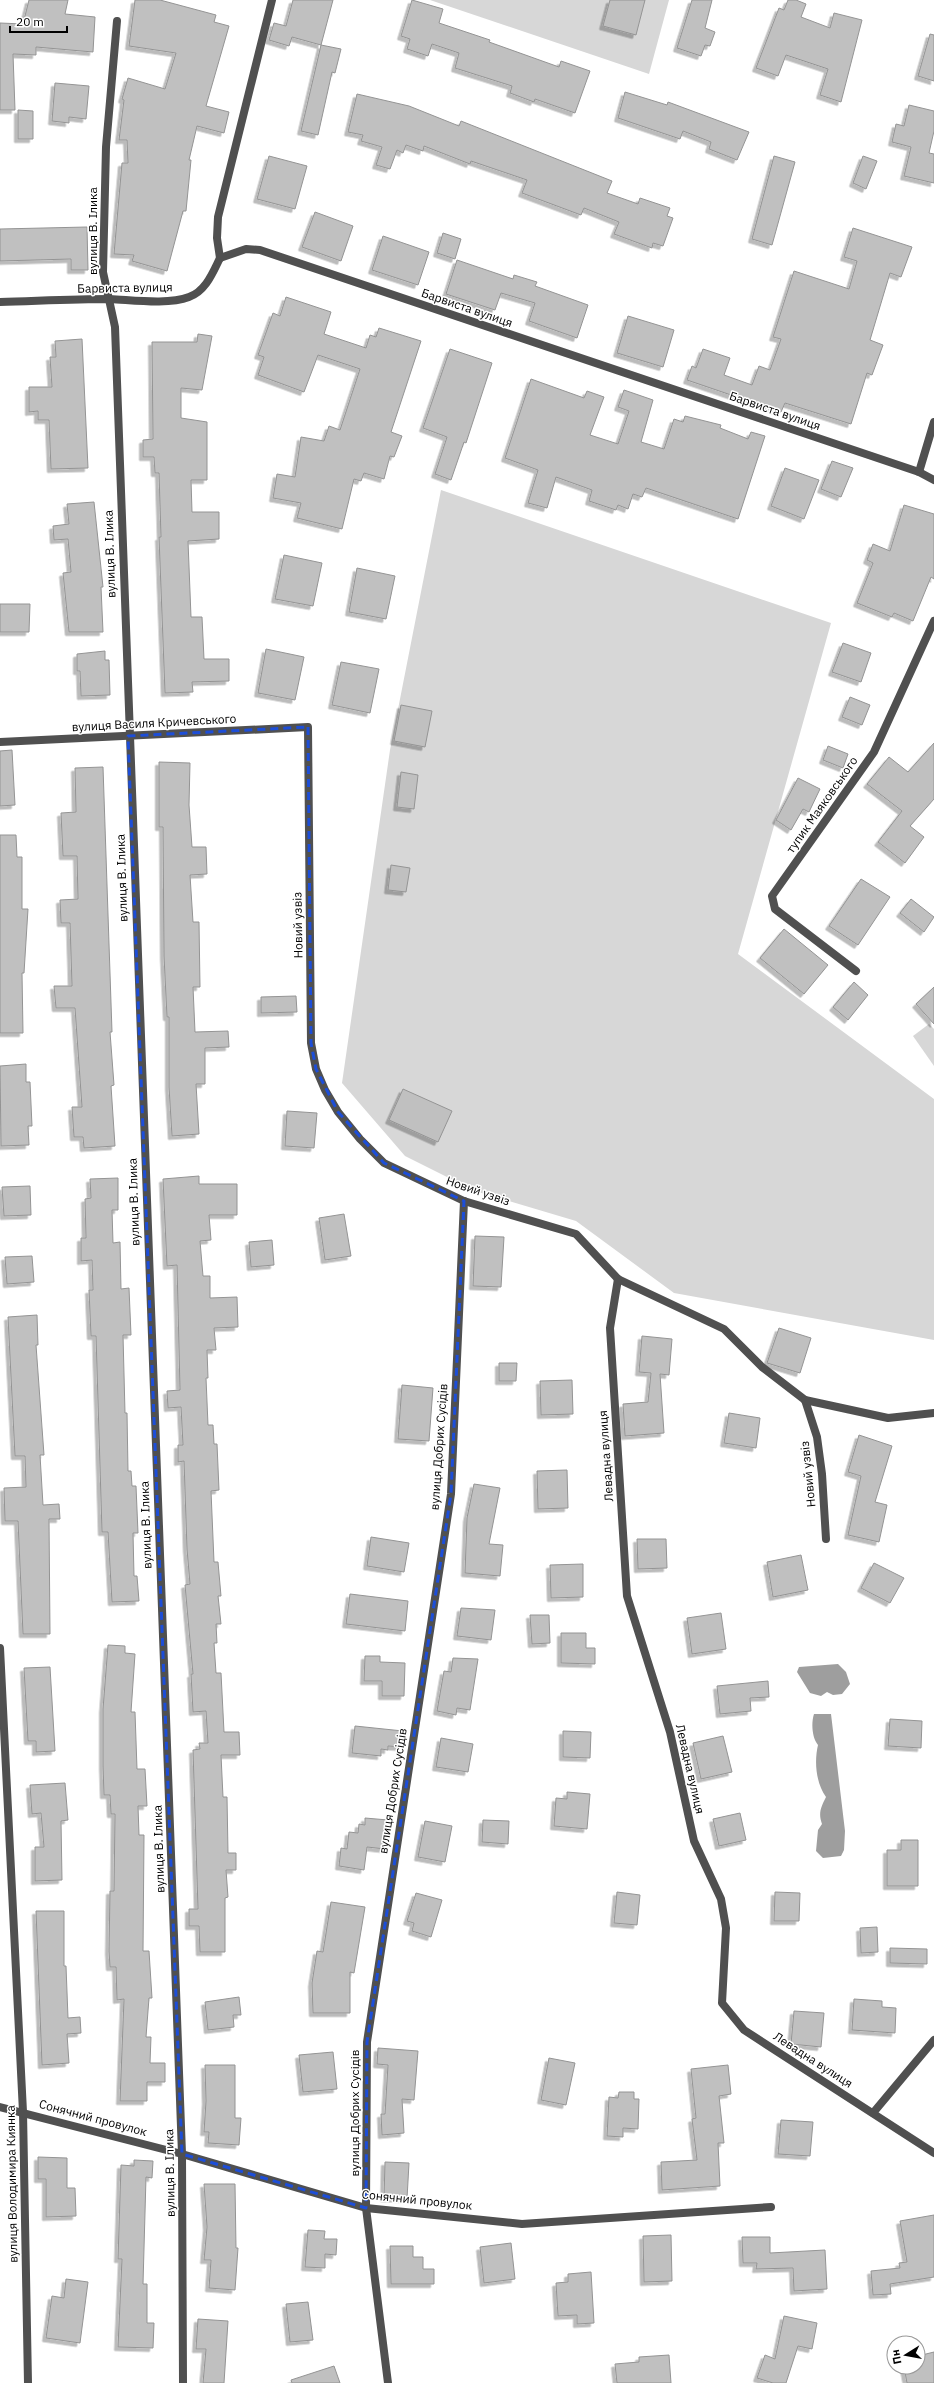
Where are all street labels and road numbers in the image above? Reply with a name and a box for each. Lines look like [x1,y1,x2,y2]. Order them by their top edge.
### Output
street label: вулиця В. Ілика [85,186,100,275]
street label: Барвиста вулиця [77,279,173,296]
street label: Барвиста вулиця [420,285,515,330]
street label: Барвиста вулиця [728,388,823,433]
street label: вулиця В. Ілика [100,509,119,598]
street label: вулиця Василя Кричевського [71,711,237,734]
street label: тупик Маяковського [783,753,861,856]
street label: вулиця В. Ілика [112,833,131,922]
street label: Новий узвіз [289,892,306,958]
street label: вулиця В. Ілика [124,1157,143,1246]
street label: Новий узвіз [444,1173,512,1208]
street label: вулиця Добрих Сусідів [427,1383,450,1511]
street label: Левадна вулиця [595,1410,616,1502]
street label: Новий узвіз [797,1440,818,1508]
street label: вулиця В. Ілика [136,1480,155,1569]
street label: Левадна вулиця [673,1723,708,1815]
street label: вулиця Добрих Сусідів [375,1727,410,1855]
street label: вулиця В. Ілика [149,1804,168,1893]
street label: Левадна вулиця [771,2028,856,2091]
street label: вулиця Добрих Сусідів [347,2050,362,2176]
street label: Сонячний провулок [37,2096,149,2139]
street label: вулиця Володимира Киянка [3,2104,20,2263]
street label: вулиця В. Ілика [161,2128,178,2217]
street label: Сонячний провулок [361,2186,474,2213]

